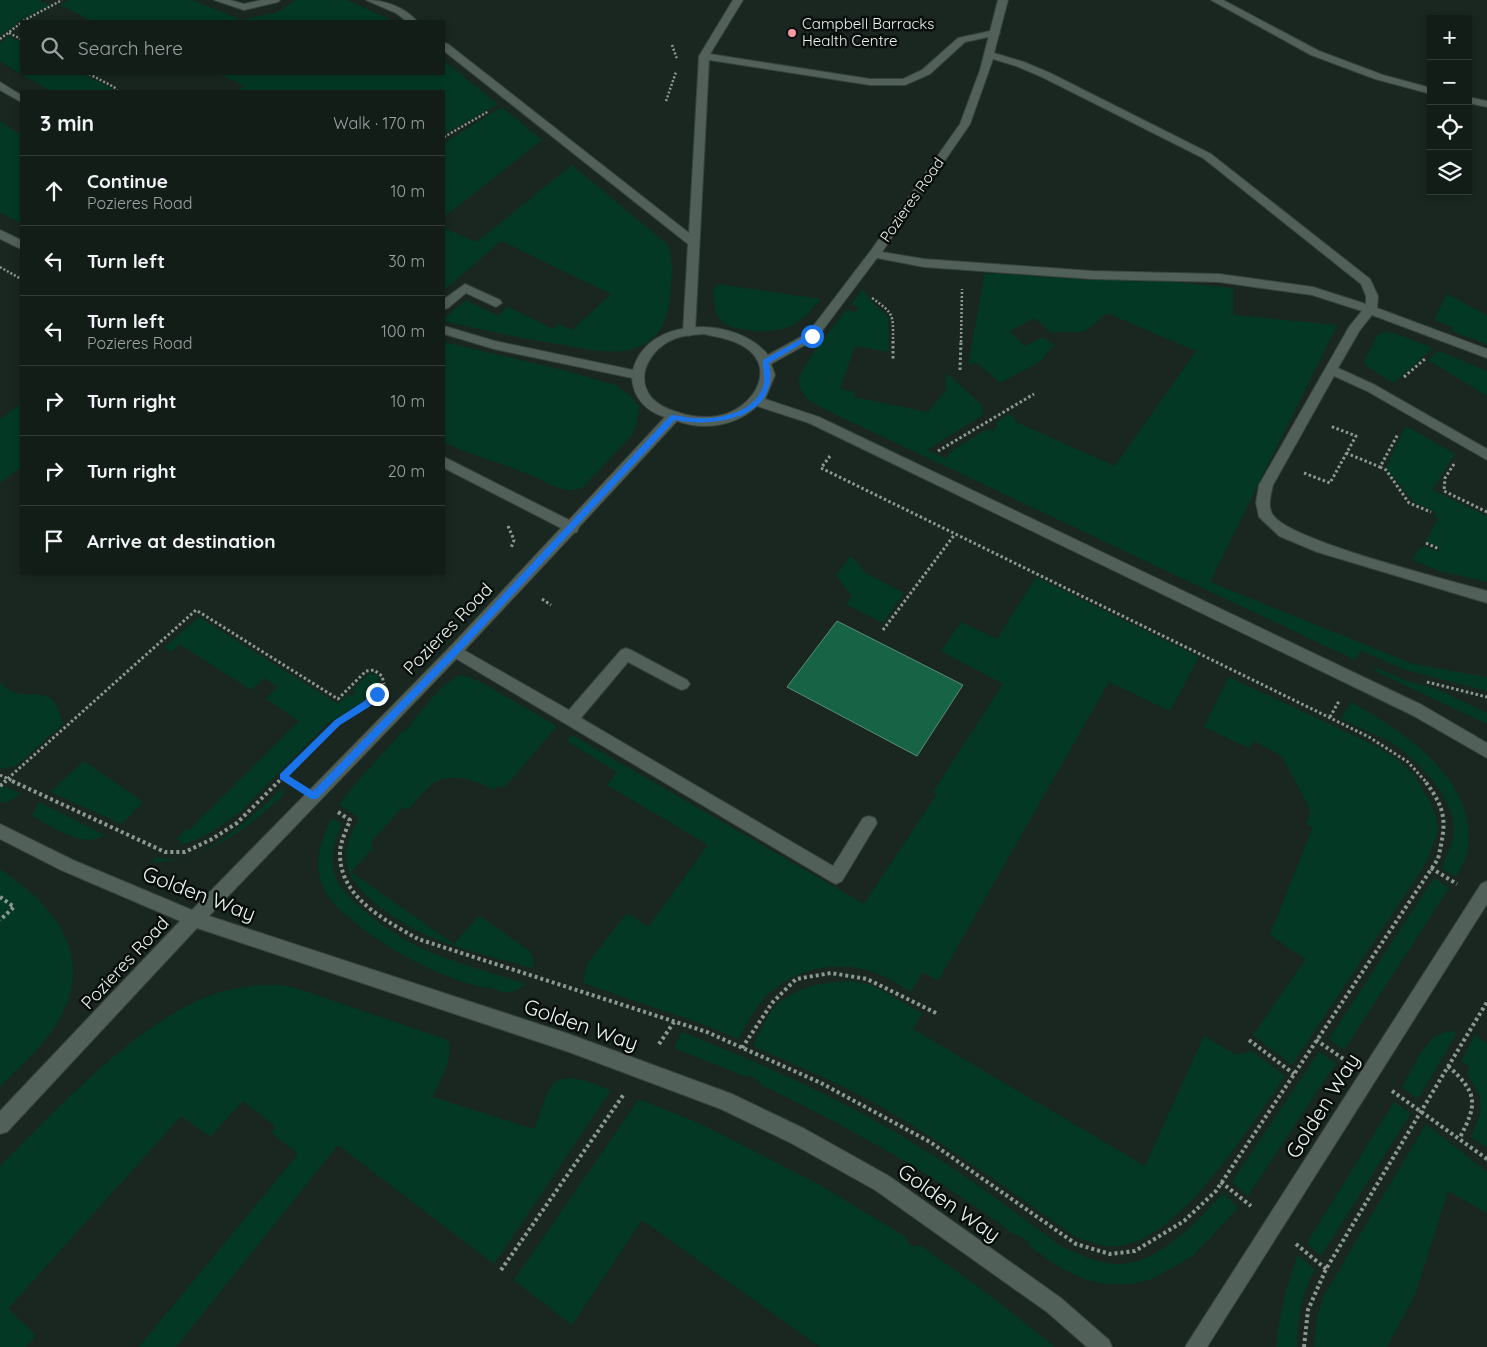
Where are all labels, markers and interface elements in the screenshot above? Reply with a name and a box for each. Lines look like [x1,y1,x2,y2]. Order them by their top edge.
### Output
place label: Campbell Barracks Health Centre [802,14,934,50]
map controls [1427,15,1472,195]
button: + [1427,15,1472,60]
search box [20,20,445,75]
marker: Campbell Barracks Health Centre [786,27,798,39]
icon: search [38,34,66,62]
text: Search here [78,36,183,60]
button: − [1427,60,1472,105]
button: locate [1427,105,1472,150]
text: 3 min [40,110,94,136]
text: Walk · 170 m [333,113,425,133]
button: layers [1427,150,1472,195]
street label: Pozieres Road [875,154,948,246]
text: Continue [87,169,168,193]
icon: ahead [40,177,68,205]
text: 10 m [391,181,425,201]
text: Pozieres Road [87,193,192,213]
icon: left [40,247,68,275]
text: Turn left [87,249,165,273]
text: 30 m [388,251,425,271]
text: Turn left [87,309,165,333]
icon: left [40,317,68,345]
text: 100 m [381,321,425,341]
route start [801,325,824,348]
text: Pozieres Road [87,333,192,353]
icon: right [40,387,68,415]
text: Turn right [87,389,176,413]
text: 10 m [391,391,425,411]
icon: right [40,457,68,485]
text: Turn right [87,459,176,483]
text: 20 m [388,461,425,481]
icon: arrive [40,527,68,555]
text: Arrive at destination [87,529,276,553]
street label: Pozieres Road [398,578,497,679]
route end [366,683,389,706]
street label: Golden Way [139,860,260,927]
street label: Pozieres Road [76,911,173,1014]
street label: Golden Way [521,992,642,1056]
street label: Golden Way [1280,1048,1365,1163]
street label: Golden Way [893,1157,1006,1247]

